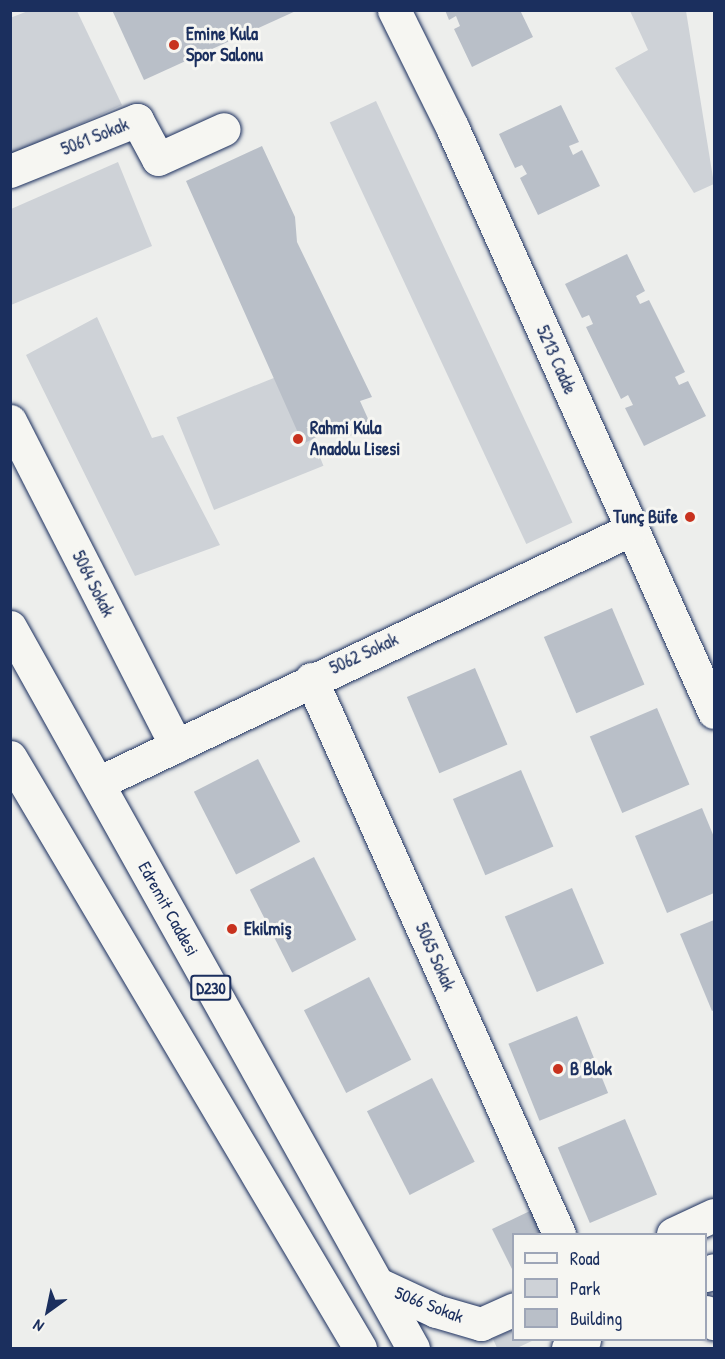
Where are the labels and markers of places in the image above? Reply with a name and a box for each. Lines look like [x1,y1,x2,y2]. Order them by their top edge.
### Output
place label: Emine Kula Spor Salonu [186,24,263,66]
marker: Emine Kula Spor Salonu [167,38,181,52]
place label: Rahmi Kula Anadolu Lisesi [310,418,400,460]
marker: Rahmi Kula Anadolu Lisesi [291,432,305,446]
place label: Tunç Büfe [613,506,678,528]
marker: Tunç Büfe [683,510,697,524]
place label: Ekilmiş [244,918,291,940]
marker: Ekilmiş [225,922,239,936]
place label: B Blok [570,1058,612,1080]
marker: B Blok [551,1062,565,1076]

